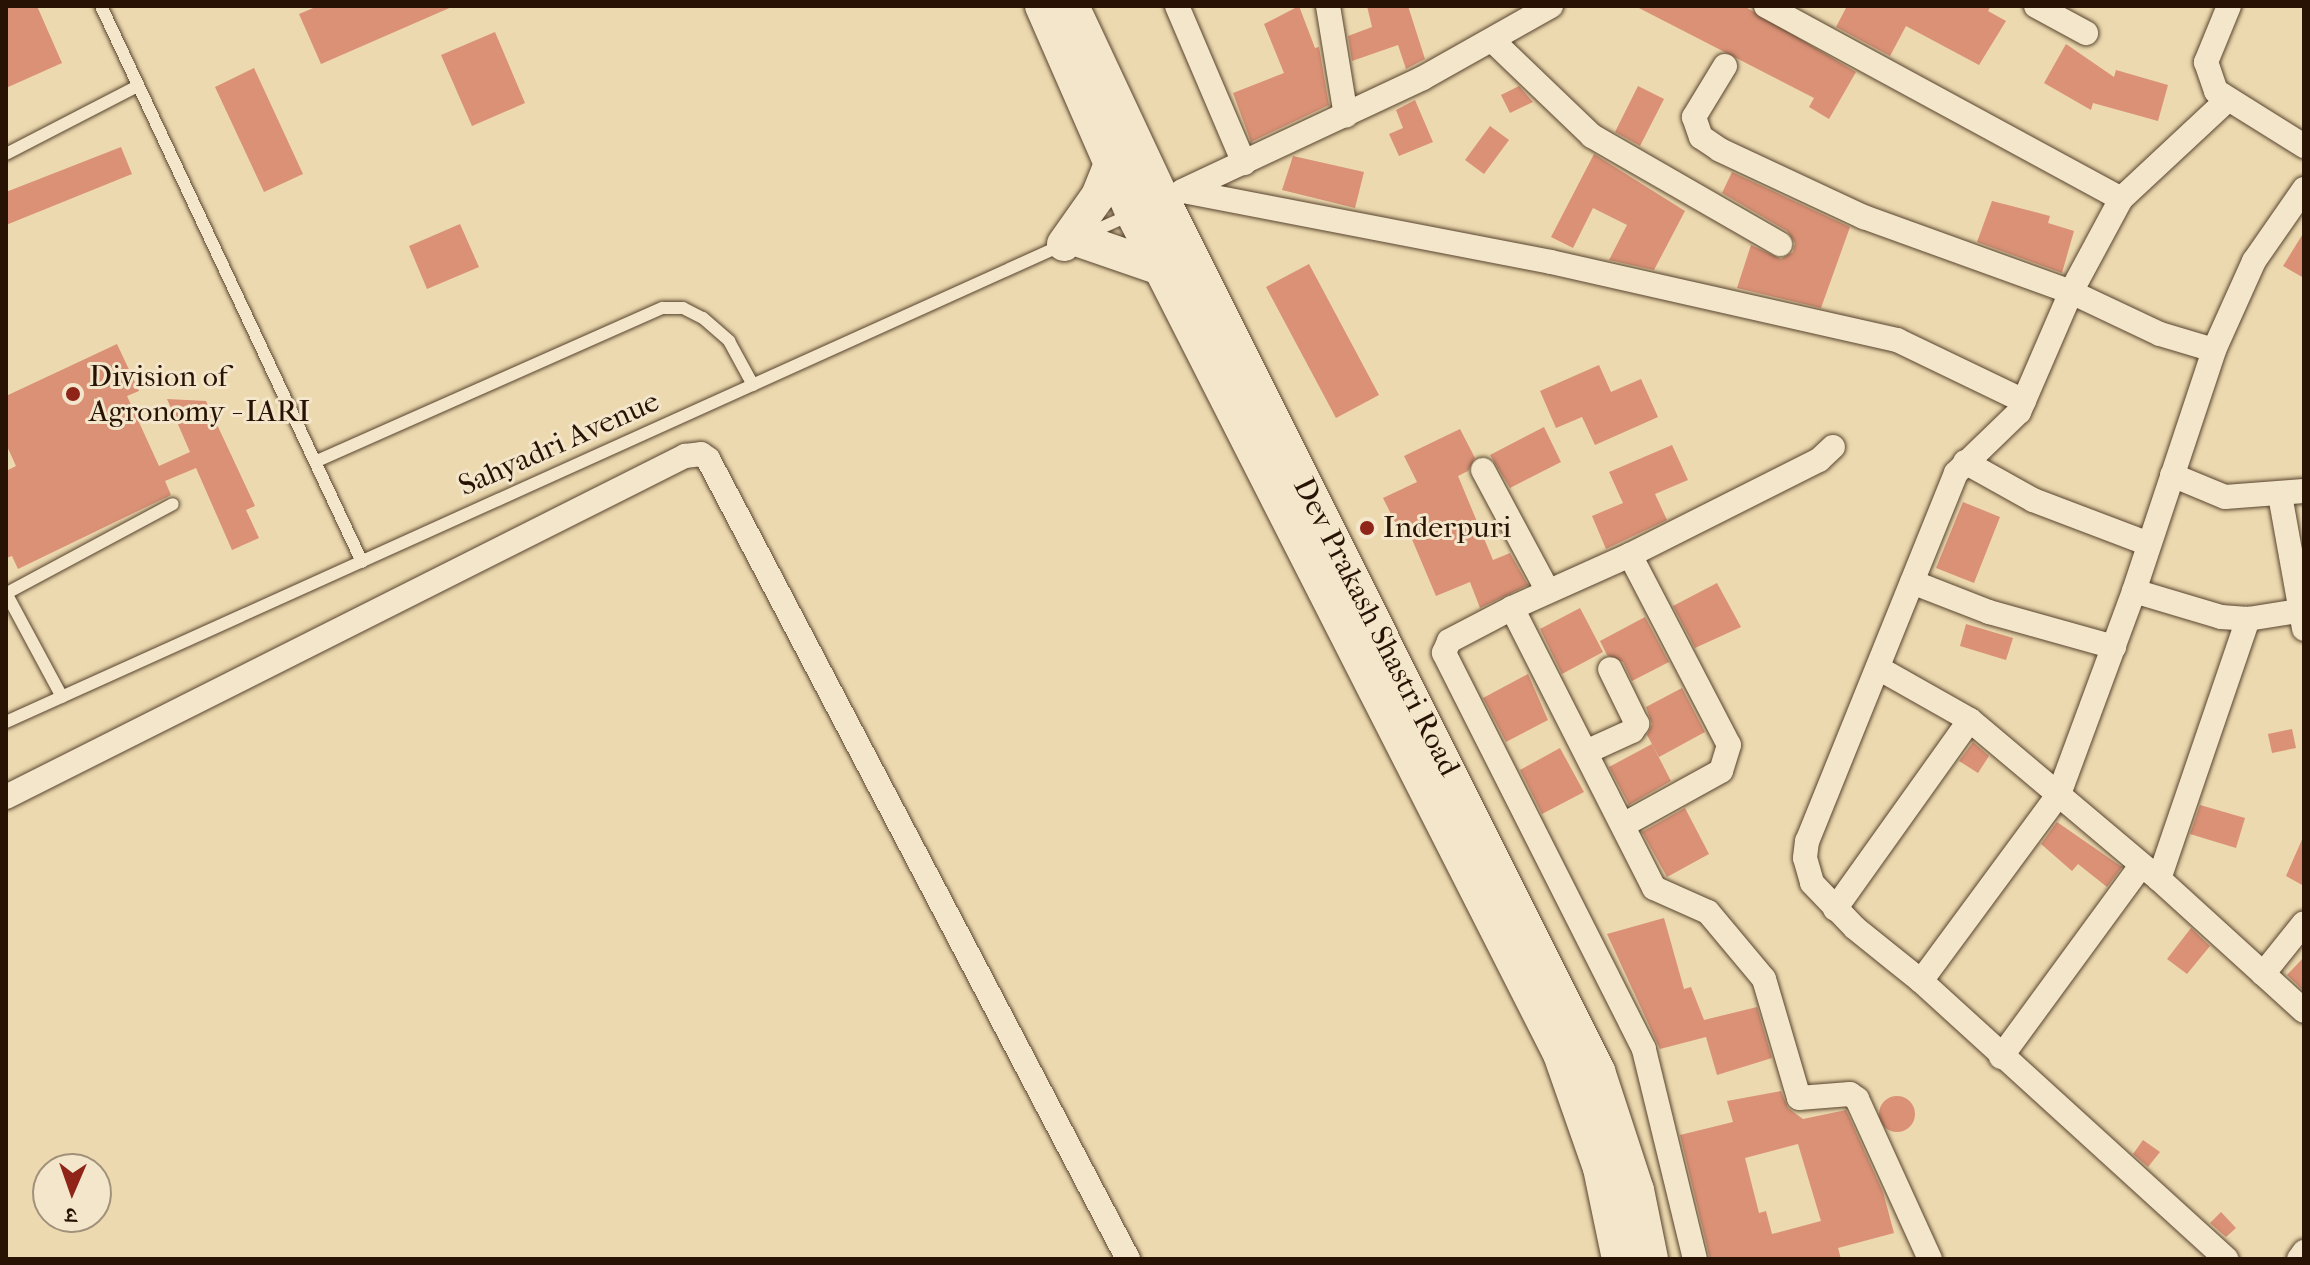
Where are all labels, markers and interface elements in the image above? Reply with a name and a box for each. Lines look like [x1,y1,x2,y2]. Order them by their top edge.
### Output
place label: Division of Agronomy - IARI [89,359,310,430]
street label: Sahyadri Avenue [453,384,665,504]
marker: Division of Agronomy - IARI [64,385,82,403]
street label: Dev Prakash Shastri Road [1285,472,1467,782]
place label: Inderpuri [1383,510,1511,546]
marker: Inderpuri [1358,519,1376,537]
north arrow [32,1153,112,1233]
text: उ [65,1202,77,1228]

